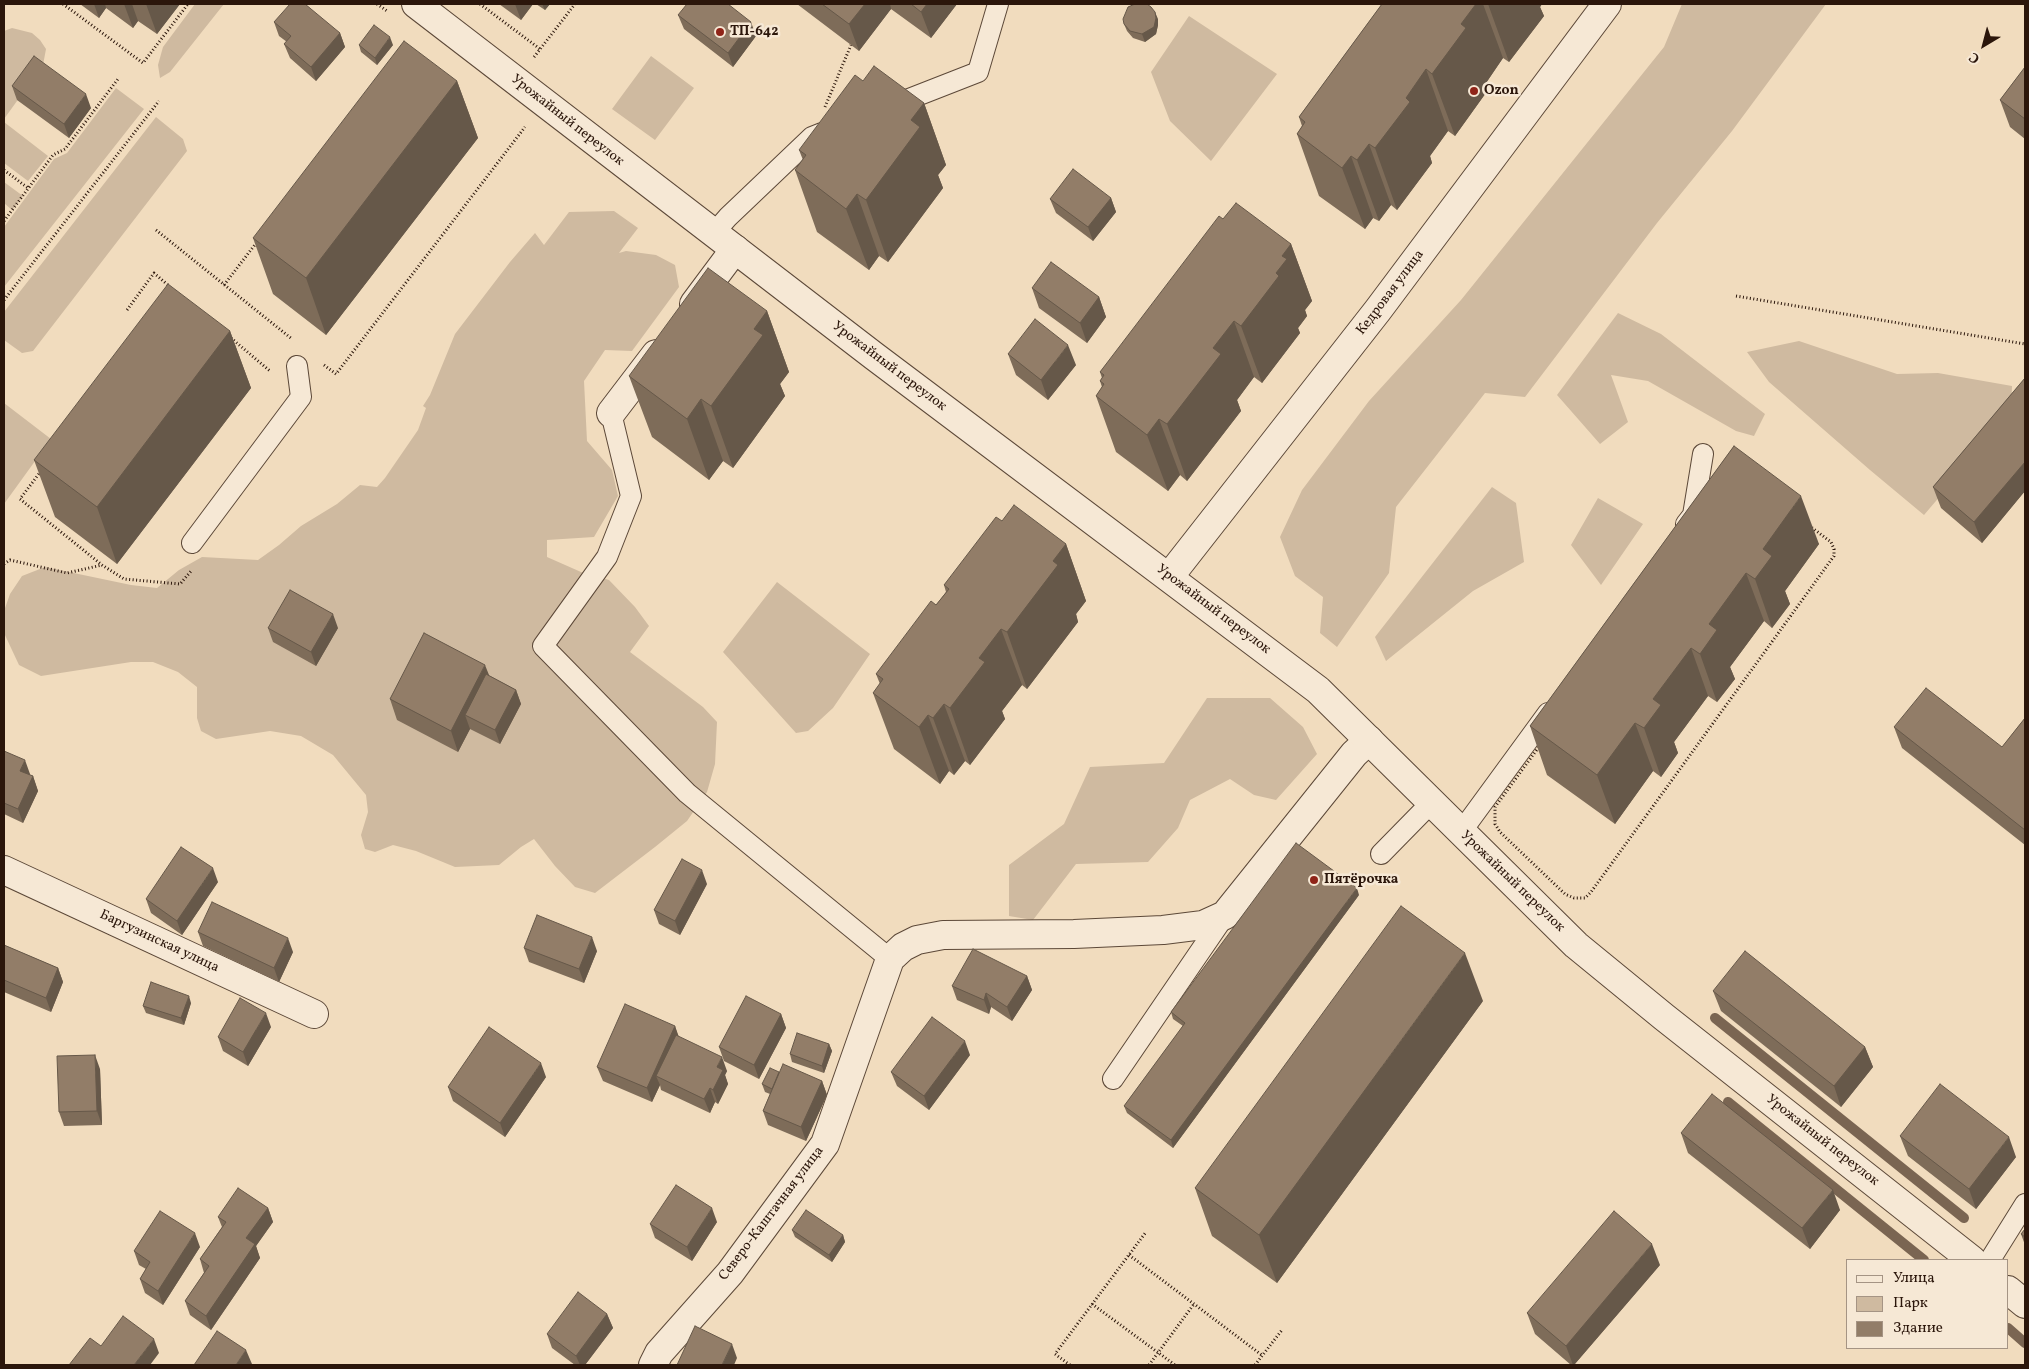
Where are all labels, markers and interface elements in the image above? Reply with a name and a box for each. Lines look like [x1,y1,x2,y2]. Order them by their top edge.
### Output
north arrow [1959,20,2009,70]
place label: ТП-642 [730,24,779,40]
marker: ТП-642 [714,26,726,38]
text: С [1965,47,1984,68]
street label: Урожайный переулок [507,72,627,170]
place label: Ozon [1484,83,1519,99]
marker: Ozon [1468,85,1480,97]
street label: Кедровая улица [1354,247,1428,339]
street label: Урожайный переулок [829,319,949,415]
street label: Урожайный переулок [1153,562,1273,658]
street label: Урожайный переулок [1456,828,1568,936]
place label: Пятёрочка [1324,872,1399,888]
marker: Пятёрочка [1308,874,1320,886]
street label: Баргузинская улица [97,907,221,977]
street label: Урожайный переулок [1762,1092,1882,1190]
street label: Северо-Каштачная улица [716,1143,828,1285]
legend [1846,1259,2009,1349]
text: Улица [1893,1268,1935,1289]
text: Парк [1893,1293,1928,1314]
text: Здание [1893,1318,1943,1339]

